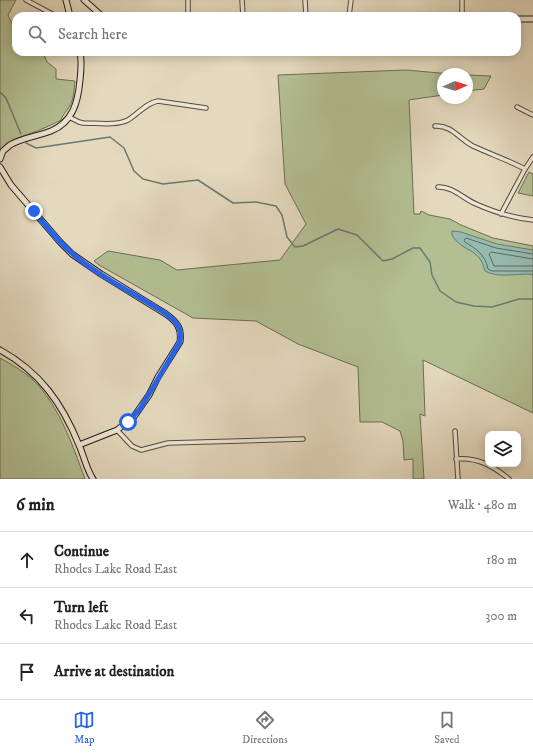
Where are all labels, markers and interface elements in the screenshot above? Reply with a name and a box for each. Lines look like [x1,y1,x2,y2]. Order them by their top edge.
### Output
search box [12,12,521,56]
icon: search [26,23,48,45]
text: Search here [58,25,127,44]
north arrow [437,68,473,104]
route end [25,202,43,220]
route start [119,413,137,431]
map controls [485,431,521,467]
button: layers [485,431,521,467]
text: 6 min [16,494,55,516]
text: Walk · 480 m [448,497,517,513]
text: Continue [54,542,109,561]
icon: ahead [16,549,38,571]
text: 180 m [486,552,517,568]
text: Rhodes Lake Road East [54,561,177,577]
text: Turn left [54,598,108,617]
icon: left [16,605,38,627]
text: 300 m [486,608,517,624]
text: Rhodes Lake Road East [54,617,177,633]
icon: arrive [16,661,38,683]
text: Arrive at destination [54,662,174,681]
tab: Map [73,709,95,747]
tab: Directions [242,709,288,747]
tab: Saved [434,709,460,747]

